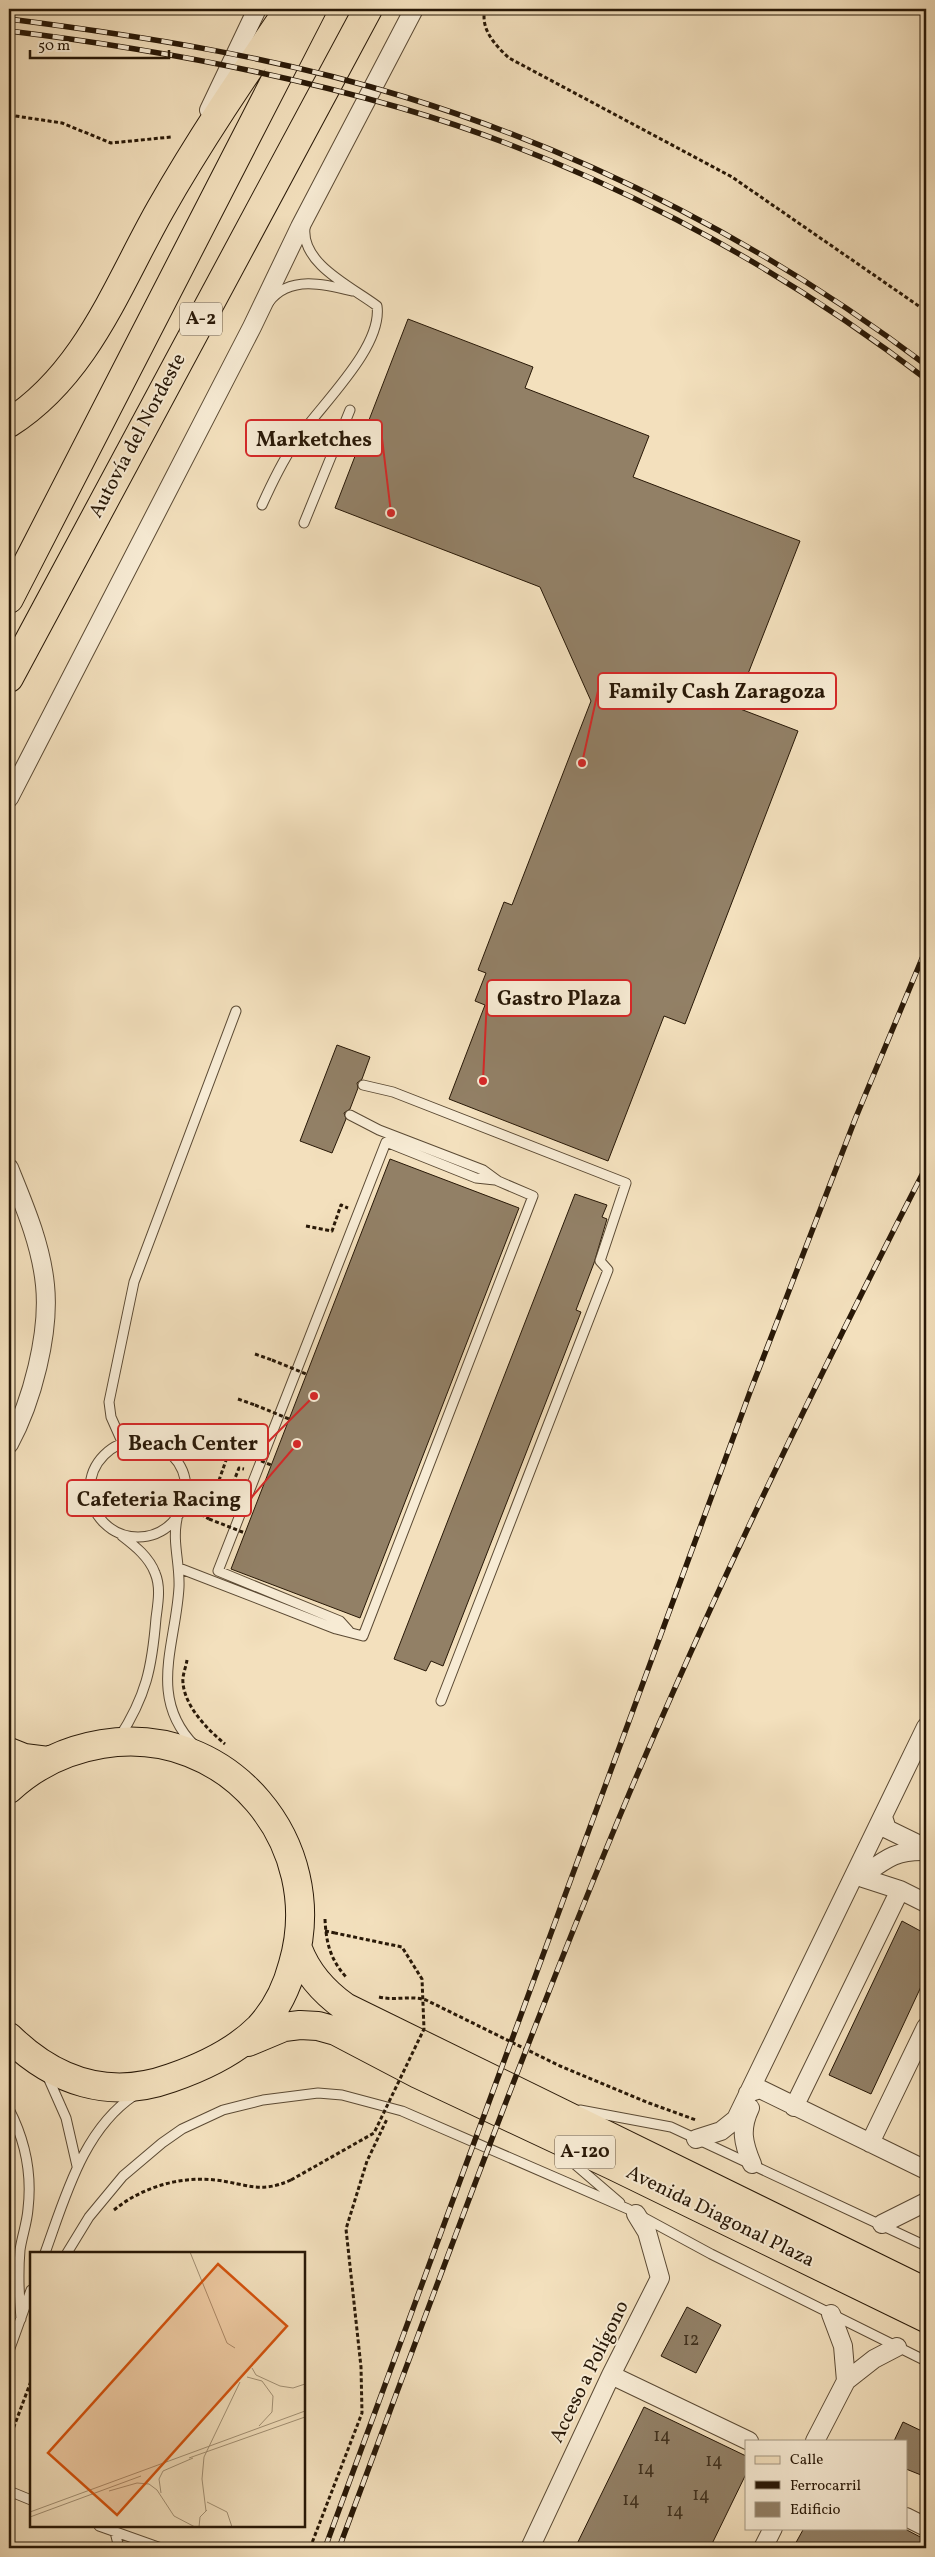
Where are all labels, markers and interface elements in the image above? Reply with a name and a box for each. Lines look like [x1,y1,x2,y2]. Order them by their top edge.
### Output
scale bar [30,28,169,60]
text: 50 m [38,36,70,57]
road number: A-2 [180,302,222,336]
street label: Autovía del Nordeste [83,349,193,523]
callout: Marketches [246,420,382,456]
text: Marketches [256,426,372,455]
callout: Family Cash Zaragoza [598,673,836,709]
text: Family Cash Zaragoza [608,678,826,707]
callout: Gastro Plaza [487,980,631,1016]
text: Gastro Plaza [497,985,621,1014]
callout: Beach Center [118,1424,268,1460]
text: Beach Center [128,1430,258,1459]
callout: Cafeteria Racing [67,1480,251,1516]
text: Cafeteria Racing [77,1486,241,1515]
road number: A-120 [555,2136,615,2168]
street label: Avenida Diagonal Plaza [621,2159,819,2275]
inset map [30,2252,305,2527]
street label: Acceso a Polígono [543,2296,637,2448]
house number: 12 [683,2328,699,2353]
house number: 14 [653,2424,671,2449]
legend [745,2440,908,2530]
house number: 14 [705,2449,723,2474]
text: Calle [790,2450,823,2471]
house number: 14 [637,2457,655,2482]
text: Ferrocarril [790,2476,861,2497]
house number: 14 [692,2483,710,2508]
house number: 14 [622,2488,640,2513]
house number: 14 [666,2499,684,2524]
text: Edificio [790,2500,841,2521]

